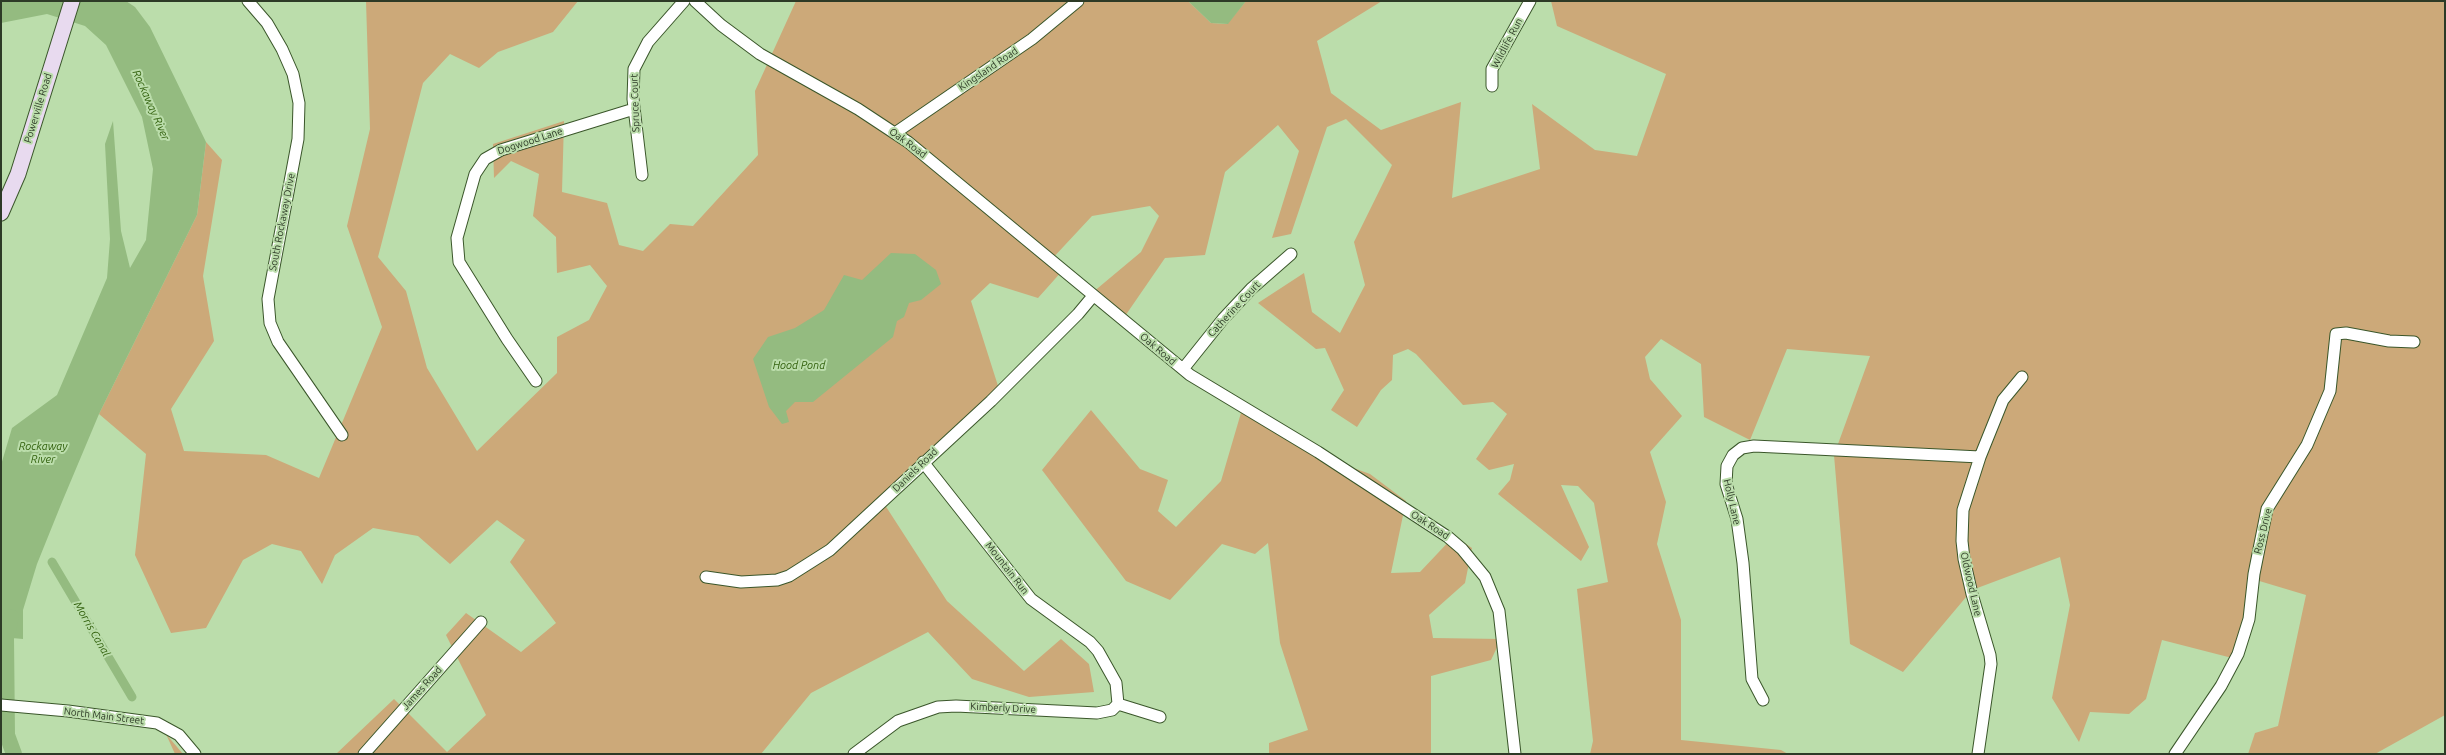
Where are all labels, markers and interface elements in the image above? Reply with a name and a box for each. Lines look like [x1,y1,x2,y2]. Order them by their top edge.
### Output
street label: Wildlife Run [1489,16,1525,70]
street label: Kingsland Road [956,45,1020,93]
water label: Rockaway River [130,68,172,142]
street label: Powerville Road [22,72,54,144]
street label: Spruce Court [628,74,642,132]
street label: Dogwood Lane [496,125,564,157]
street label: Oak Road [887,125,929,161]
street label: South Rockaway Drive [267,172,297,272]
street label: Catherine Court [1205,279,1263,339]
street label: Oak Road [1138,330,1178,368]
water label: Hood Pond [773,358,825,372]
water label: Rockaway River [19,439,67,465]
street label: Daniels Road [890,445,940,495]
street label: Holly Lane [1721,478,1743,526]
street label: Ross Drive [2252,507,2274,555]
street label: Oak Road [1409,508,1451,542]
street label: Mountain Run [983,539,1031,597]
street label: Oldwood Lane [1958,551,1984,617]
water label: Morris Canal [71,599,113,659]
street label: James Road [400,664,444,712]
street label: Kimberly Drive [970,700,1036,716]
street label: North Main Street [63,705,145,727]

